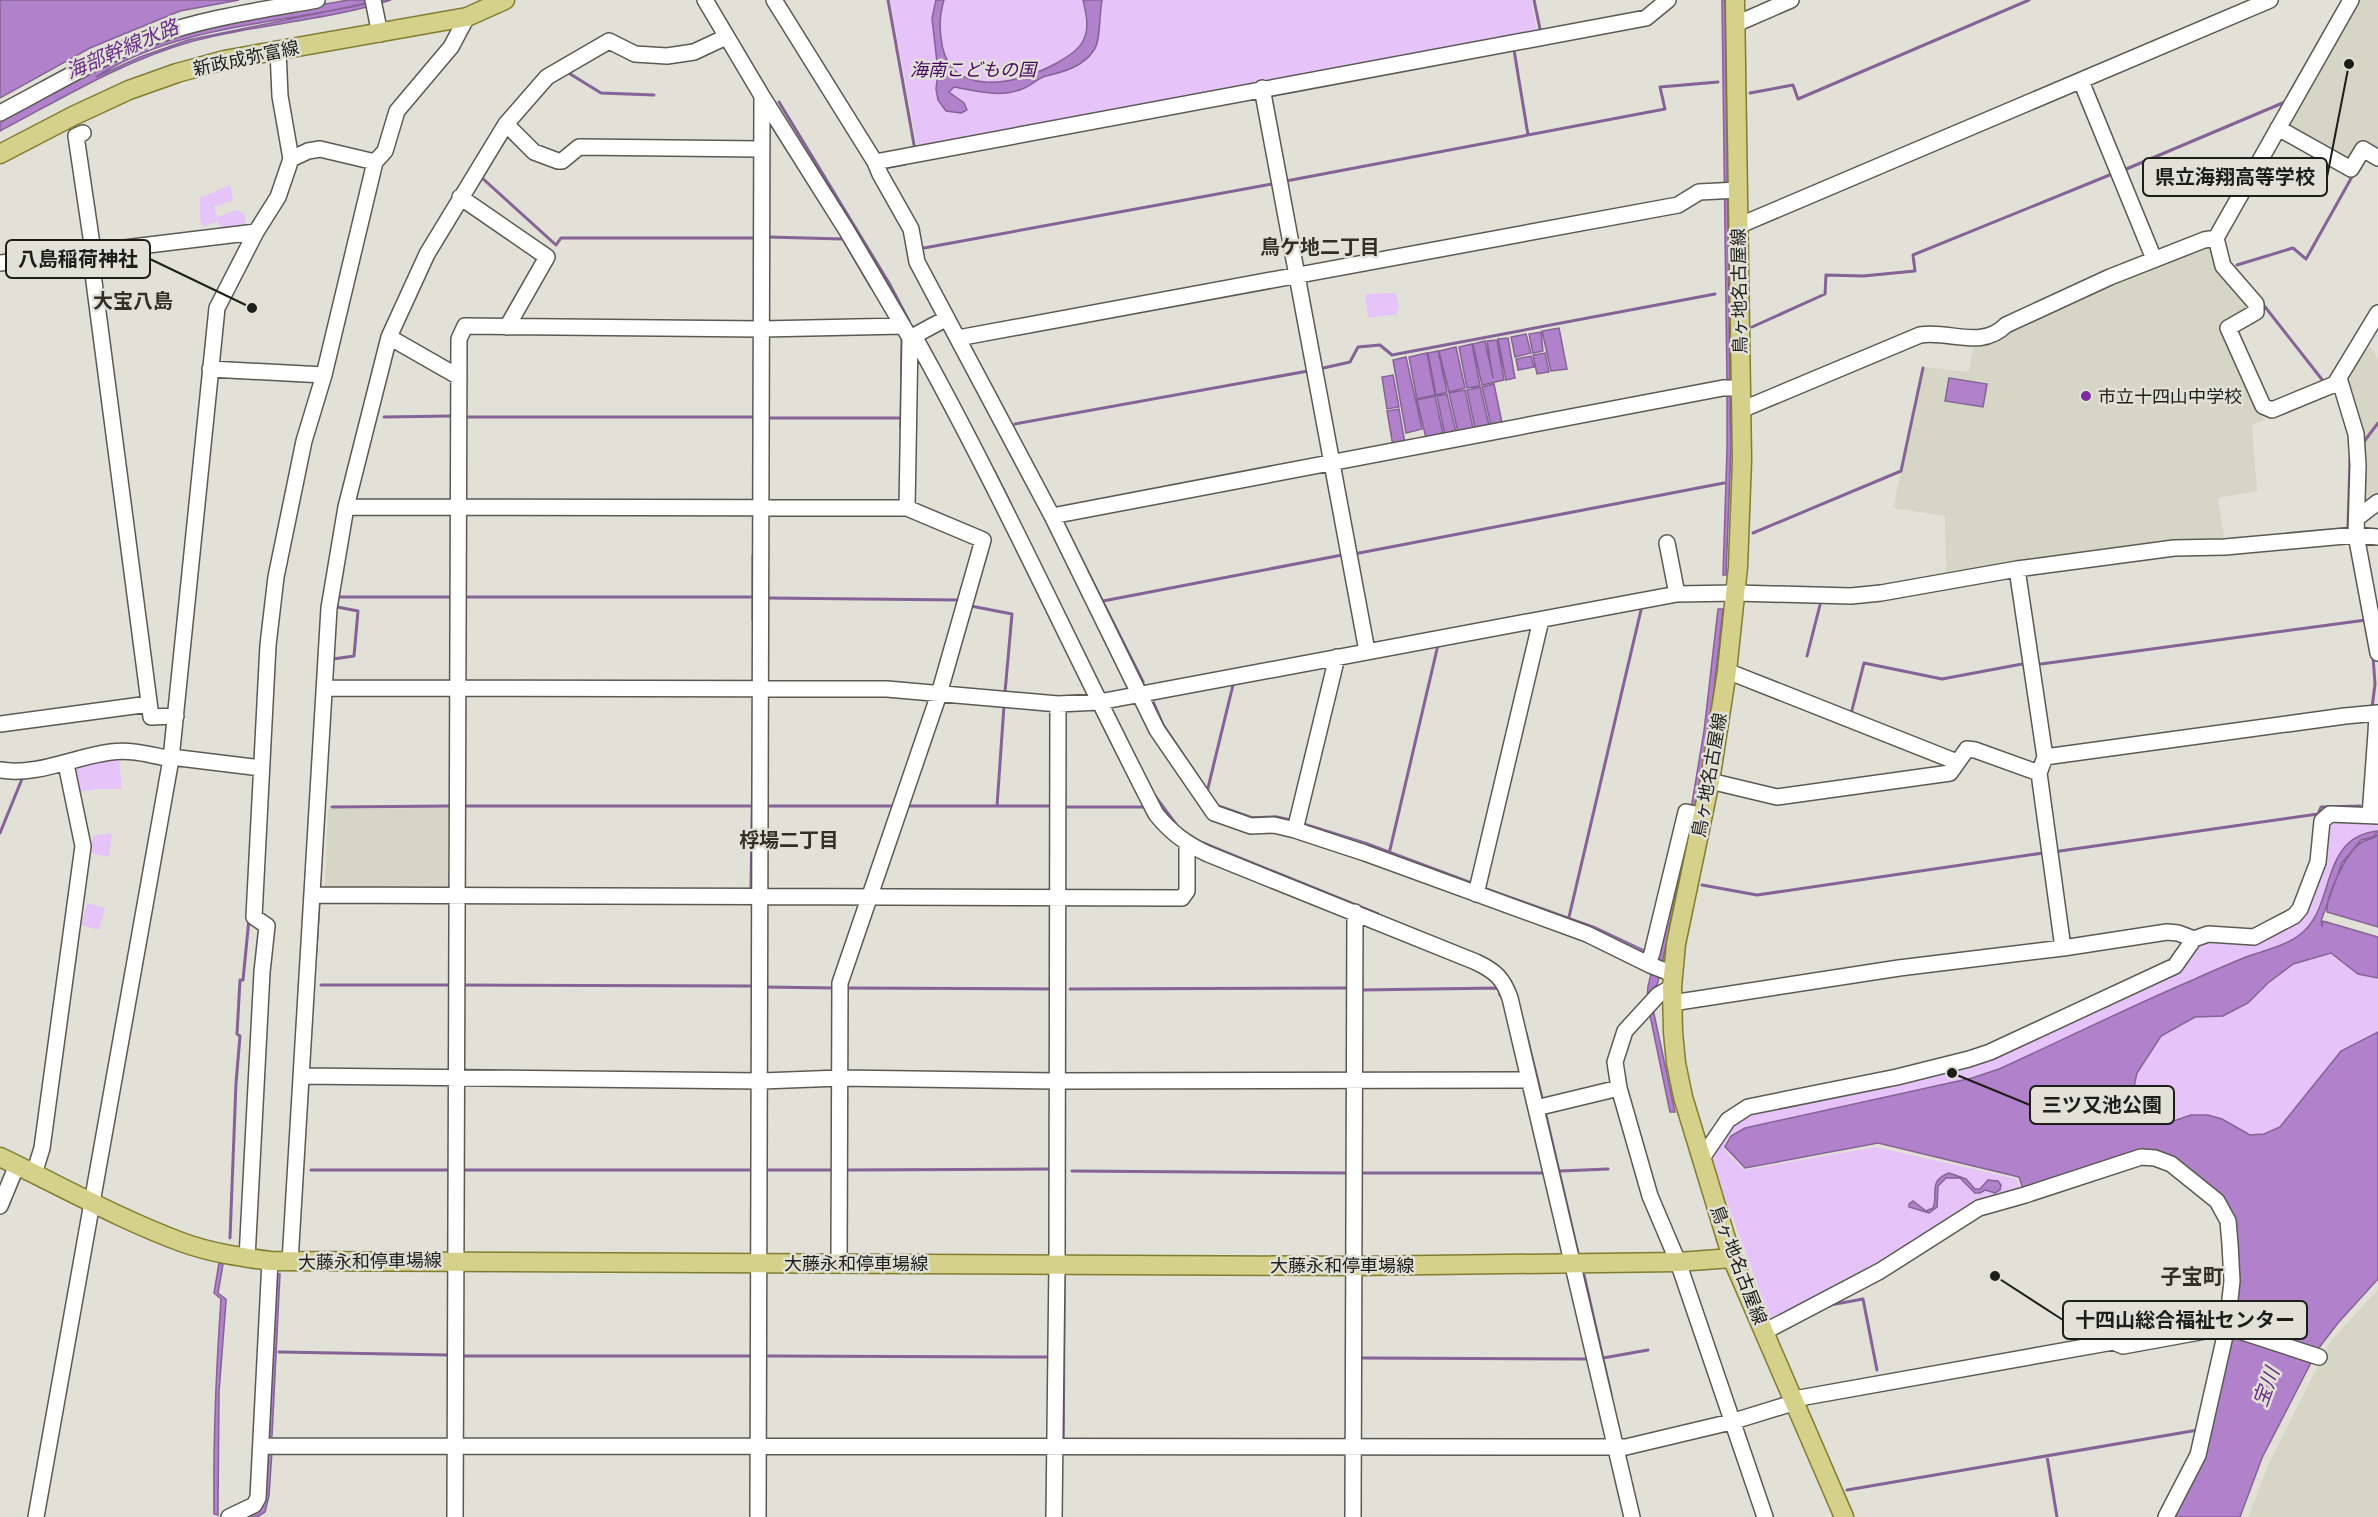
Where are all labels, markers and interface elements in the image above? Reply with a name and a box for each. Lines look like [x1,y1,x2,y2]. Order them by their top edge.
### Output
water label: 海部幹線水路 [62,14,184,83]
street label: 新政成弥富線 [191,37,301,79]
park label: 海南こどもの国 [910,59,1039,80]
callout: 県立海翔高等学校 [2143,158,2327,196]
text: 県立海翔高等学校 [2155,165,2315,189]
street label: 鳥ヶ地名古屋線 [1727,228,1751,354]
district label: 鳥ケ地二丁目 [1260,235,1380,259]
callout: 八島稲荷神社 [6,240,150,278]
text: 八島稲荷神社 [18,247,138,271]
district label: 大宝八島 [93,289,173,313]
place label: 市立十四山中学校 [2098,386,2242,407]
marker: 市立十四山中学校 [2079,389,2093,403]
street label: 鳥ヶ地名古屋線 [1688,711,1730,839]
district label: 桴場二丁目 [739,828,839,852]
callout: 三ツ又池公園 [2030,1086,2174,1124]
text: 三ツ又池公園 [2042,1093,2162,1117]
street label: 鳥ヶ地名古屋線 [1707,1202,1771,1328]
street label: 大藤永和停車場線 [298,1249,442,1273]
street label: 大藤永和停車場線 [784,1253,928,1274]
street label: 大藤永和停車場線 [1270,1255,1414,1276]
district label: 子宝町 [2161,1265,2224,1289]
callout: 十四山総合福祉センター [2063,1301,2307,1339]
text: 十四山総合福祉センター [2075,1308,2295,1332]
water label: 宝川 [2248,1362,2285,1410]

